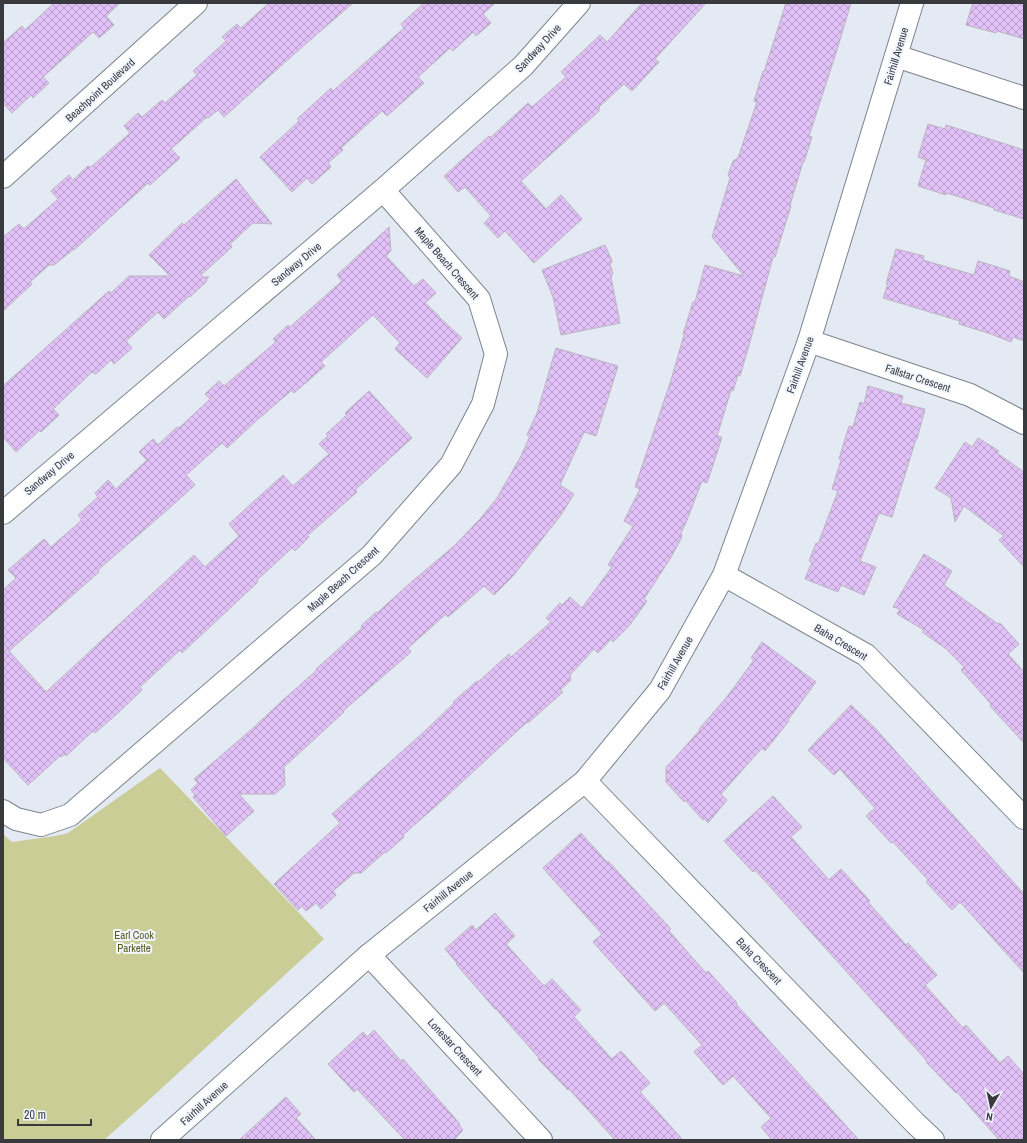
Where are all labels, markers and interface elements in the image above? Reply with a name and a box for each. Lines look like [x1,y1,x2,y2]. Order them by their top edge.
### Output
street label: Sandway Drive [512,21,564,75]
street label: Fairhill Avenue [881,25,911,87]
street label: Beachpoint Boulevard [62,55,138,125]
street label: Maple Beach Crescent [412,224,483,302]
street label: Sandway Drive [268,239,324,289]
street label: Fairhill Avenue [783,335,817,395]
street label: Fallstar Crescent [884,361,953,395]
street label: Sandway Drive [21,448,77,498]
street label: Maple Beach Crescent [304,543,382,615]
street label: Baha Crescent [812,621,871,664]
street label: Fairhill Avenue [654,634,696,692]
street label: Fairhill Avenue [420,867,476,915]
park label: Earl Cook Parkette [114,928,154,955]
street label: Baha Crescent [733,935,785,988]
street label: Lonestar Crescent [425,1015,486,1079]
street label: Fairhill Avenue [177,1078,231,1128]
north arrow [971,1087,1011,1127]
scale bar [18,1101,91,1127]
text: 20 m [24,1107,46,1123]
text: N [985,1109,994,1124]

